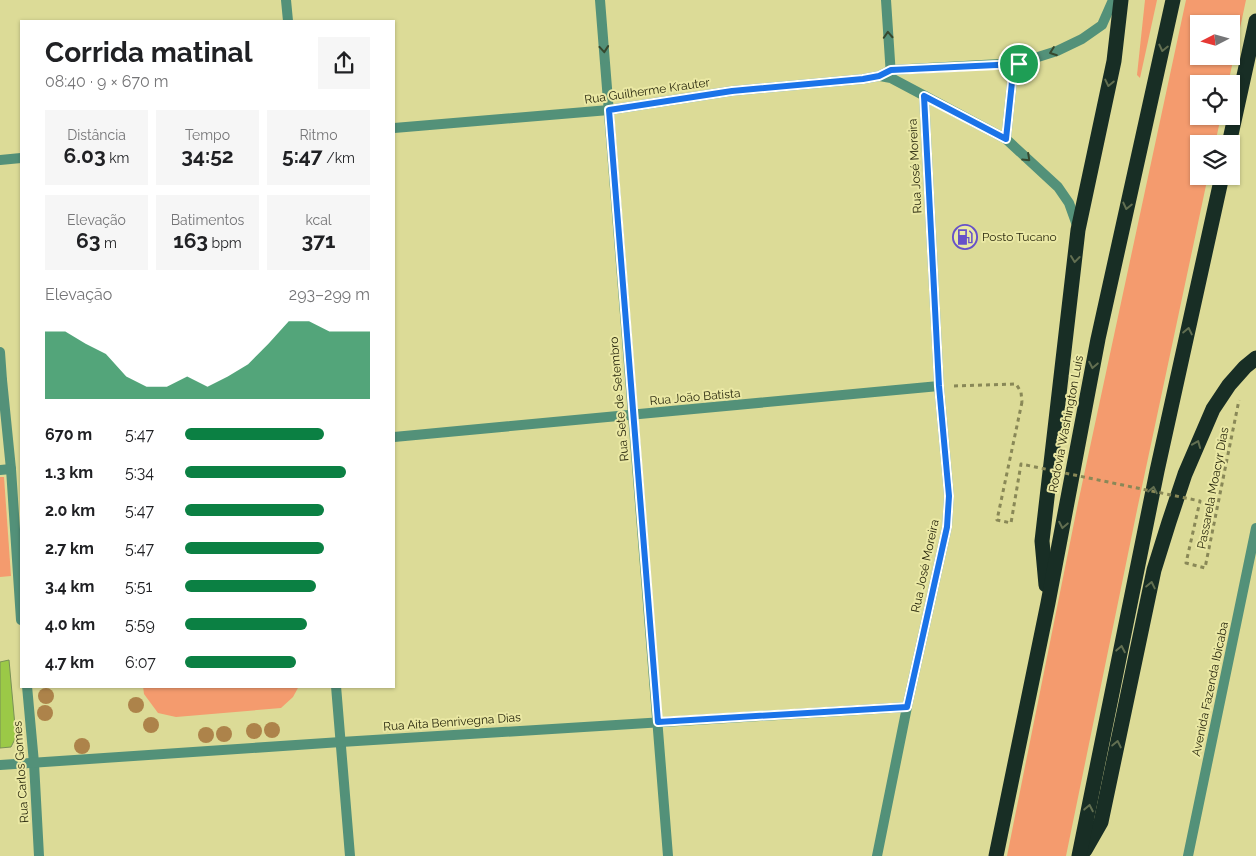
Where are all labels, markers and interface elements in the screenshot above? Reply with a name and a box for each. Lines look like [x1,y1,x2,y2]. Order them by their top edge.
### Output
north arrow [1190,15,1240,65]
map controls [1190,15,1240,185]
one-way arrow [883,31,894,39]
text: Corrida matinal [45,36,253,69]
button: share [318,37,370,89]
pin [998,43,1040,85]
one-way arrow [1158,43,1168,52]
one-way arrow [598,45,609,53]
one-way arrow [1049,46,1058,56]
icon: arrive [1005,50,1033,78]
text: 08:40 · 9 × 670 m [45,72,169,91]
street label: Rua Guilherme Krauter [584,75,711,107]
button: locate [1190,75,1240,125]
one-way arrow [1104,78,1115,87]
street label: Rua José Moreira [906,118,924,214]
text: Distância [67,127,126,143]
text: Tempo [185,127,230,143]
text: Ritmo [299,127,338,143]
button: layers [1190,135,1240,185]
text: 6.03 [64,143,106,168]
text: 34:52 [181,143,234,168]
text: 5:47 [282,143,323,168]
text: km [106,150,129,166]
text: /km [323,150,355,166]
one-way arrow [1021,152,1030,161]
one-way arrow [1122,202,1133,211]
text: Elevação [67,212,126,228]
text: Batimentos [171,212,244,228]
text: kcal [305,212,332,228]
fuel station icon: Posto Tucano [952,224,978,250]
text: 63 [76,228,100,253]
text: 163 [173,228,208,253]
text: 371 [302,228,335,253]
place label: Posto Tucano [982,230,1057,244]
text: m [100,235,117,251]
text: bpm [208,235,242,251]
one-way arrow [1070,256,1081,264]
text: Elevação [45,285,112,304]
text: 293–299 m [289,285,370,304]
one-way arrow [1182,326,1193,335]
street label: Rua Sete de Setembro [607,336,631,462]
street label: Rodovia Washington Luís [1046,354,1086,494]
one-way arrow [1088,361,1098,369]
street label: Rua João Batista [649,386,741,408]
text: 670 m [45,425,92,444]
text: 5:47 [125,425,154,444]
street label: Passarela Moacyr Dias [1194,426,1232,550]
one-way arrow [1192,440,1202,448]
text: 1.3 km [45,463,93,482]
text: 5:34 [125,463,154,482]
one-way arrow [1148,485,1158,494]
text: 2.0 km [45,501,95,520]
text: 5:47 [125,501,154,520]
street label: Rua José Moreira [908,518,942,614]
one-way arrow [1058,520,1068,529]
text: 2.7 km [45,539,94,558]
text: 5:47 [125,539,154,558]
text: 3.4 km [45,577,94,596]
text: 5:51 [125,577,152,596]
one-way arrow [1145,581,1156,590]
text: 4.0 km [45,615,95,634]
text: 5:59 [125,615,155,634]
street label: Avenida Fazenda Ibicaba [1189,620,1231,758]
one-way arrow [1115,645,1126,653]
text: 4.7 km [45,653,94,672]
text: 6:07 [125,653,156,672]
street label: Rua Aita Benrivegna Dias [383,710,522,734]
street label: Rua Carlos Gomes [10,720,32,824]
one-way arrow [1112,740,1122,749]
one-way arrow [1083,804,1093,813]

